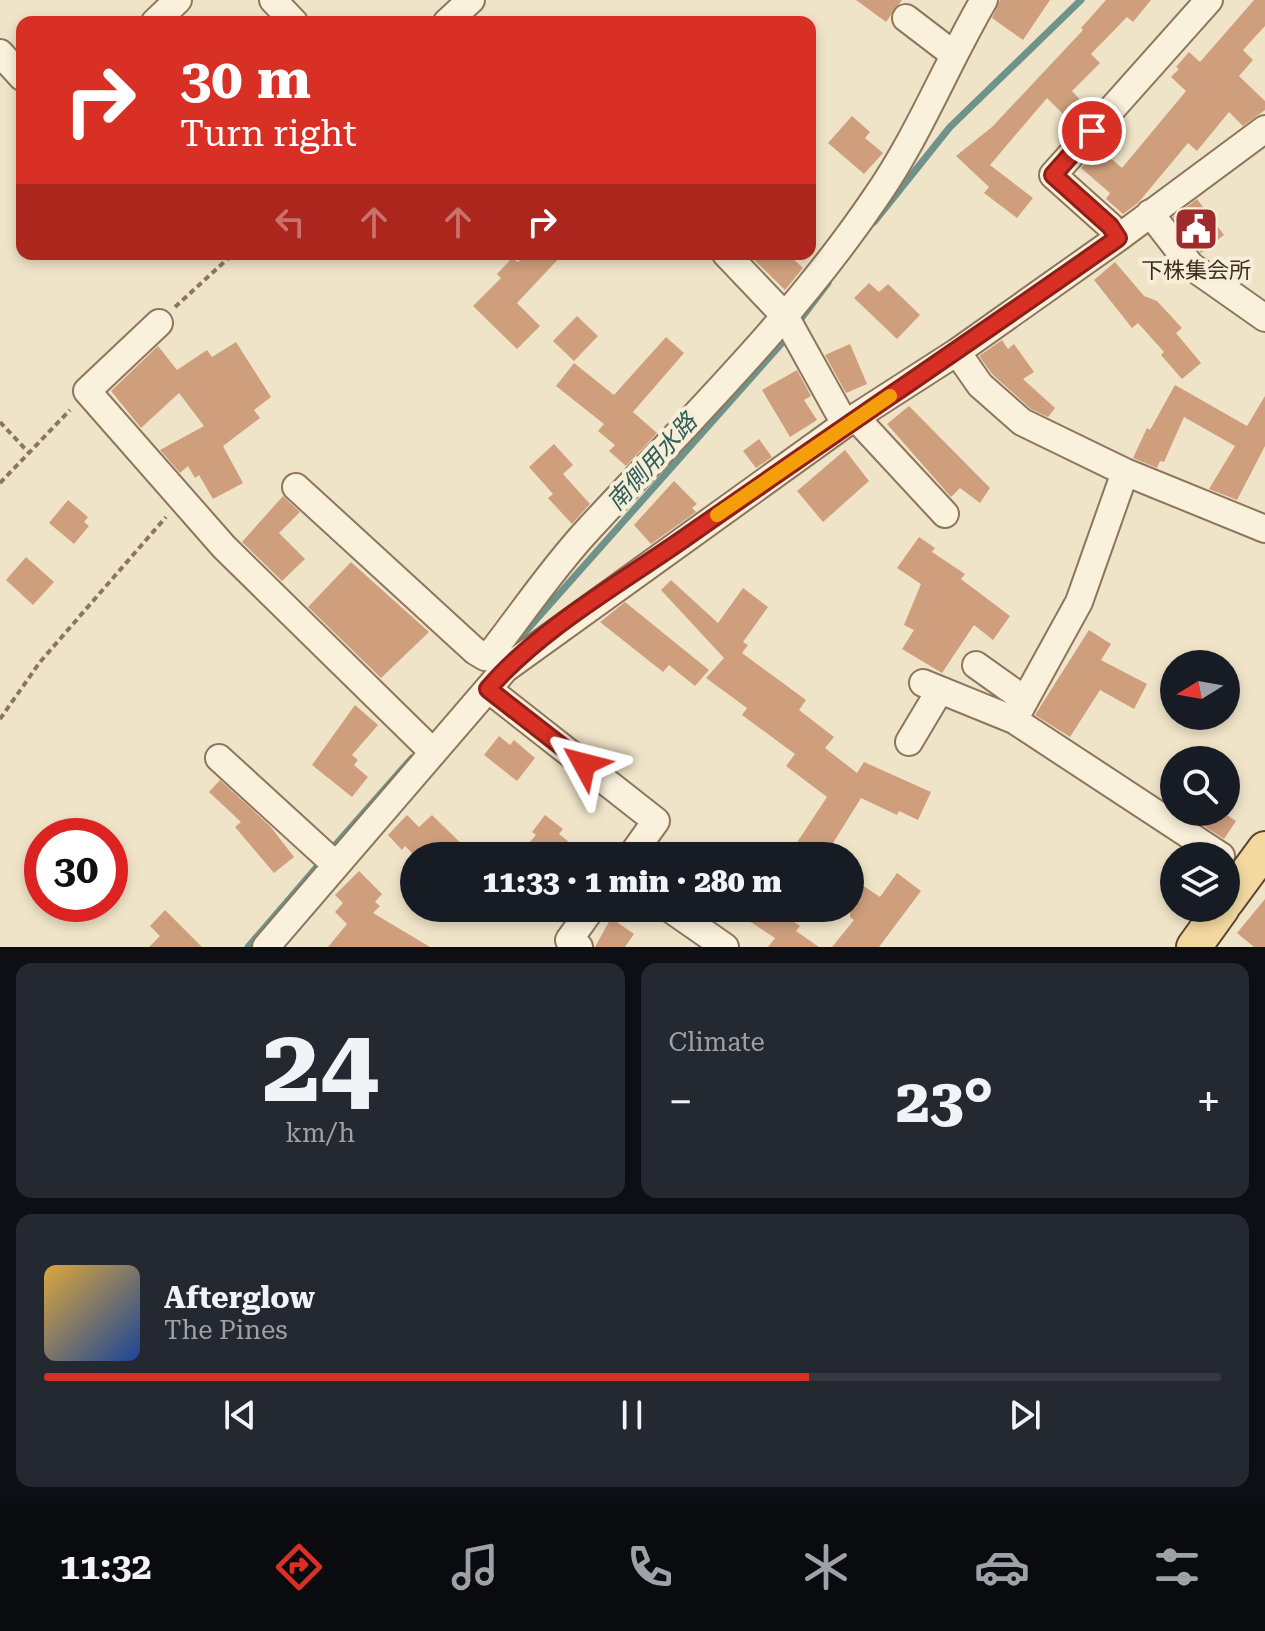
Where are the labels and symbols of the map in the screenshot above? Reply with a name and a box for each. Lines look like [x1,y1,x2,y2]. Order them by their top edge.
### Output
pin [1058,97,1126,165]
public building icon: 下株集会所 [1172,205,1220,253]
place label: 下株集会所 [1141,258,1251,283]
water label: 南側用水路 [601,407,704,516]
north arrow [1160,650,1240,730]
position arrow [542,722,626,806]
speed limit sign: 30 [24,818,128,922]

